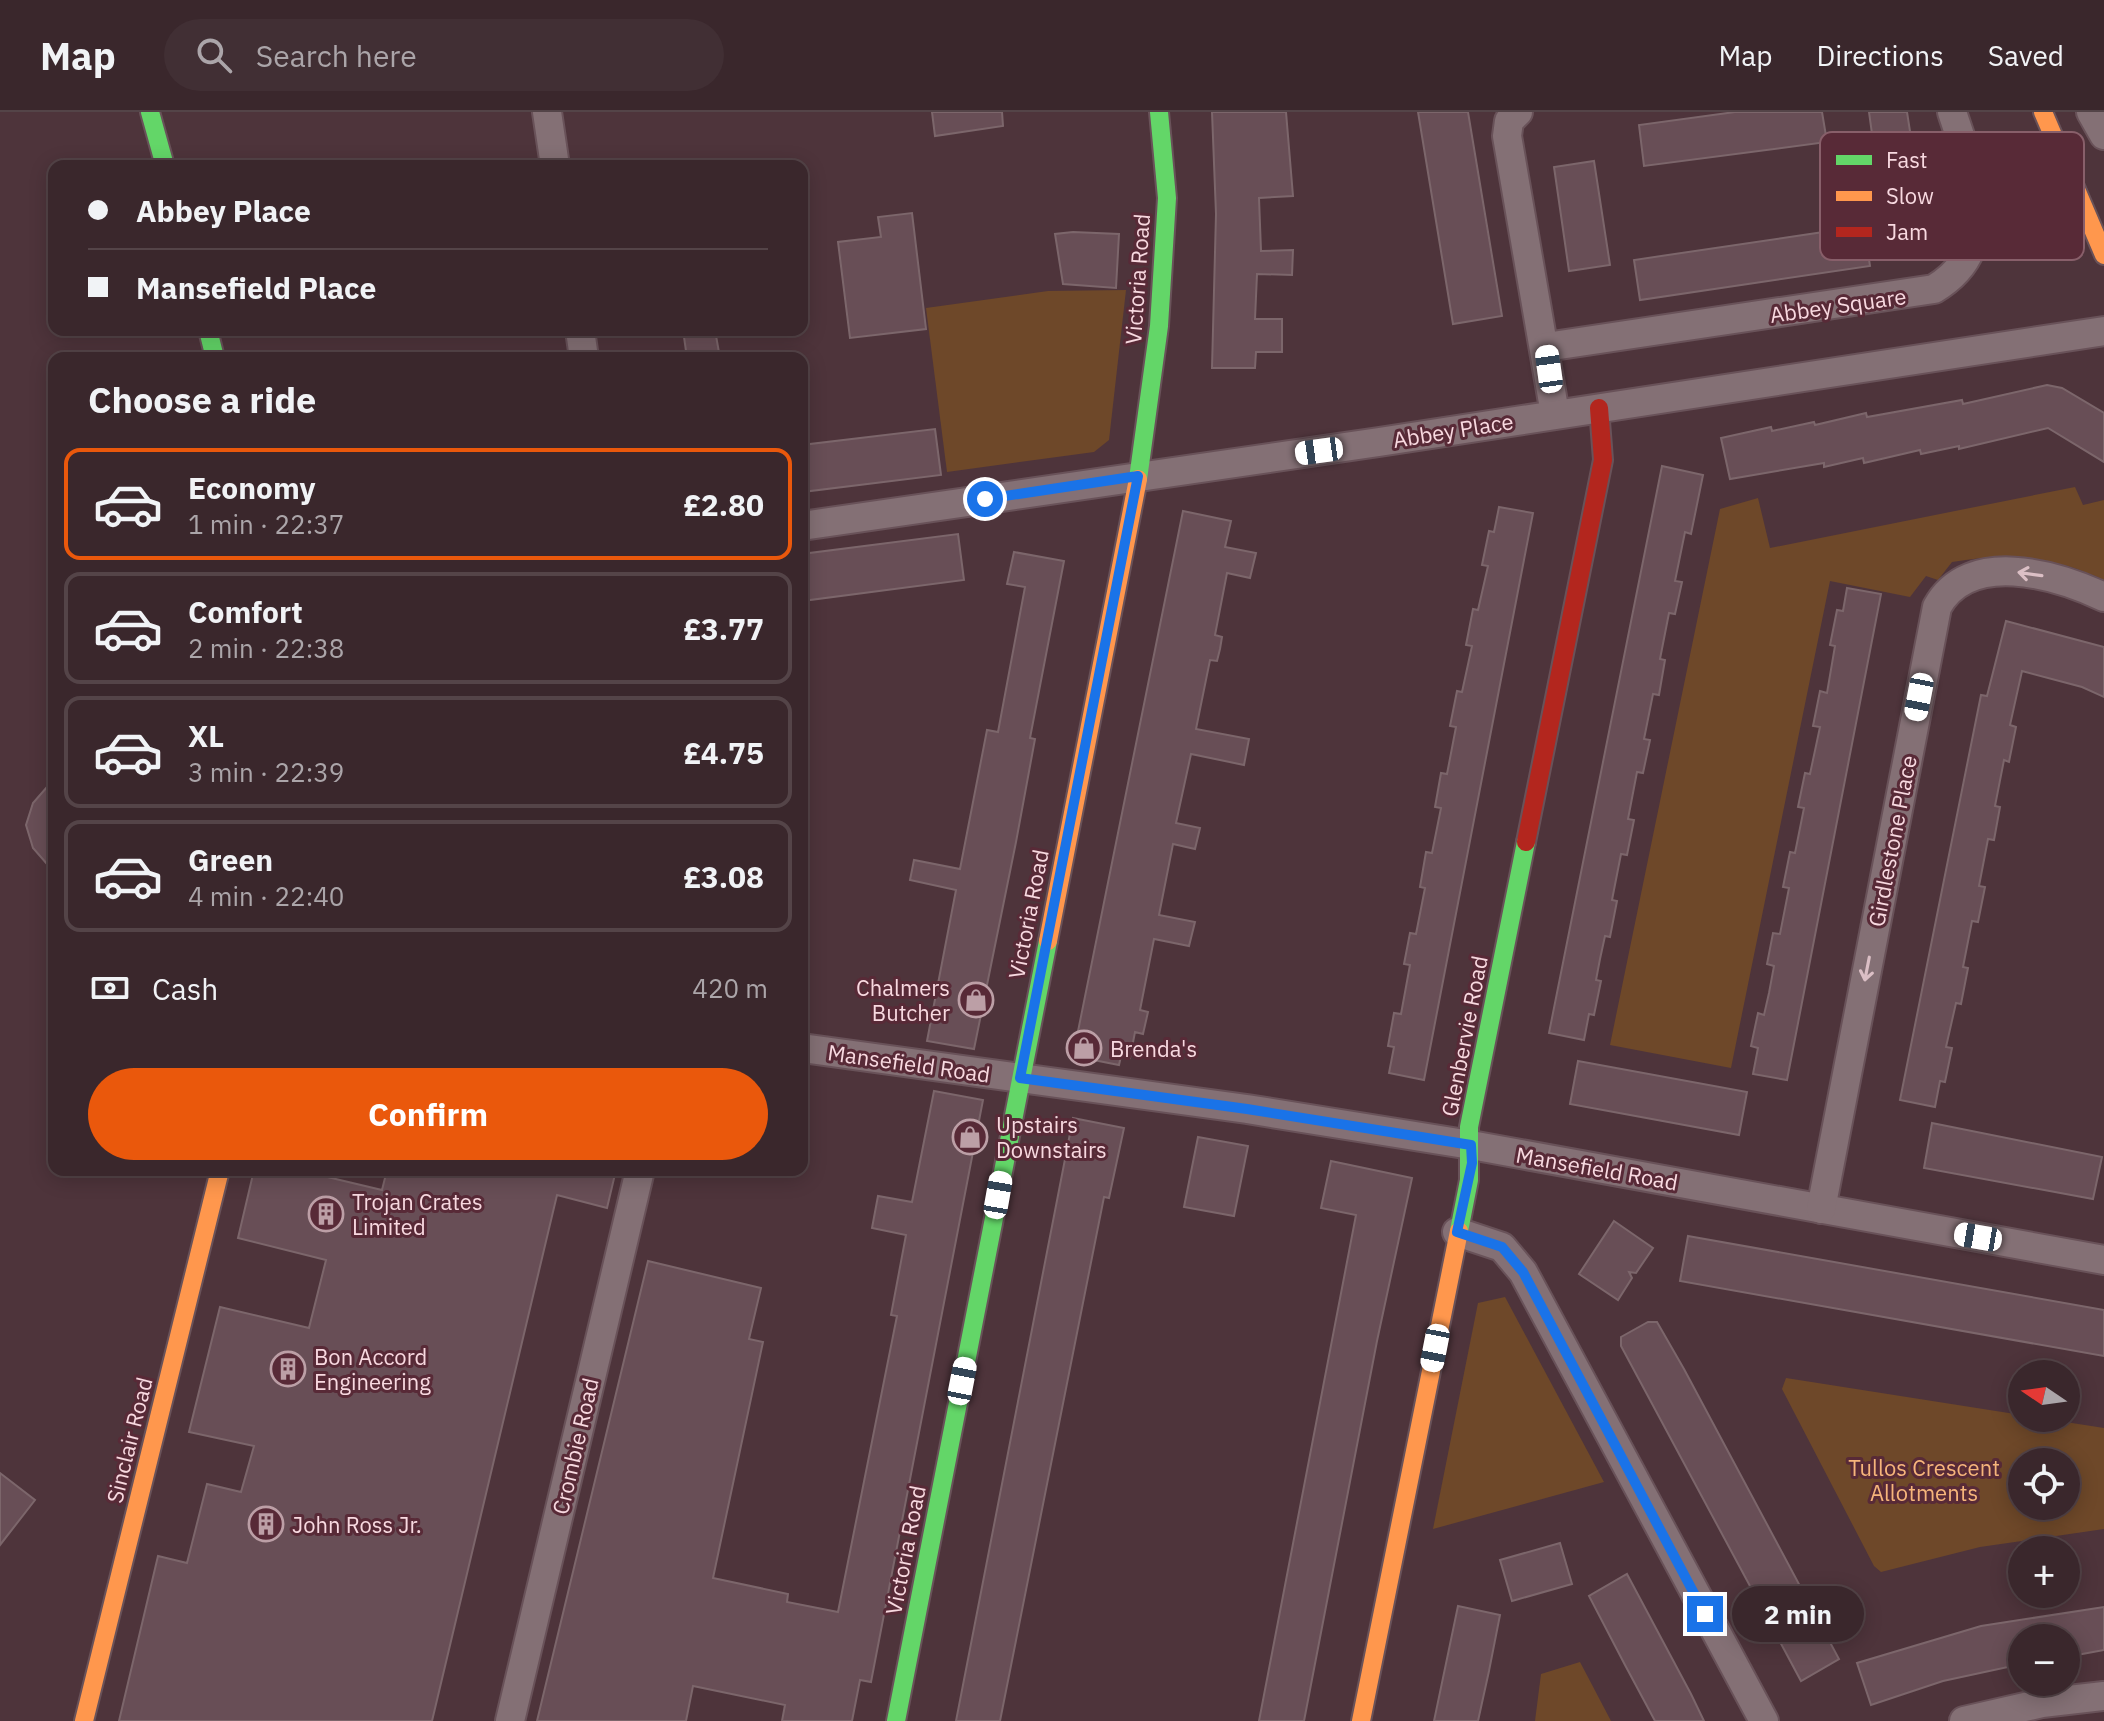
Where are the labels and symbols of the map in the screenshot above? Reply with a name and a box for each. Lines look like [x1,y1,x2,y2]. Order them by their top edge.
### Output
legend [1820,132,2084,260]
text: Fast [1886,145,1927,174]
text: Slow [1886,181,1934,210]
street label: Victoria Road [1118,213,1156,345]
text: Jam [1886,217,1928,246]
street label: Abbey Square [1768,281,1908,329]
car [1534,344,1564,394]
street label: Abbey Place [1391,406,1515,454]
car [1294,436,1344,466]
route start [967,481,1003,517]
one-way arrow [2018,566,2043,581]
car [1903,671,1935,723]
street label: Girdlestone Place [1861,753,1923,929]
street label: Victoria Road [1001,847,1055,981]
street label: Glenbervie Road [1434,953,1494,1119]
one-way arrow [1859,956,1874,981]
place label: Chalmers Butcher [856,973,950,1027]
shop icon: Chalmers Butcher [957,981,995,1019]
shop icon: Brenda's [1065,1029,1103,1067]
place label: Brenda's [1110,1034,1197,1063]
street label: Mansefield Road [826,1037,992,1089]
place label: Upstairs Downstairs [996,1110,1107,1164]
shop icon: Upstairs Downstairs [951,1118,989,1156]
street label: Mansefield Road [1514,1139,1680,1197]
car [982,1169,1014,1221]
place label: Trojan Crates Limited [352,1187,483,1241]
building icon: Trojan Crates Limited [307,1195,345,1233]
car [1952,1221,2004,1253]
car [1419,1322,1451,1374]
place label: Bon Accord Engineering [314,1342,431,1396]
building icon: Bon Accord Engineering [269,1350,307,1388]
car [946,1355,978,1407]
north arrow [2008,1360,2080,1432]
street label: Sinclair Road [99,1374,159,1506]
street label: Crombie Road [545,1375,605,1517]
park label: Tullos Crescent Allotments [1848,1453,2000,1507]
street label: Victoria Road [878,1483,932,1617]
building icon: John Ross Jr. [247,1505,285,1543]
place label: John Ross Jr. [292,1510,422,1539]
callout: 2 min [1733,1586,1865,1642]
route end [1687,1596,1723,1632]

